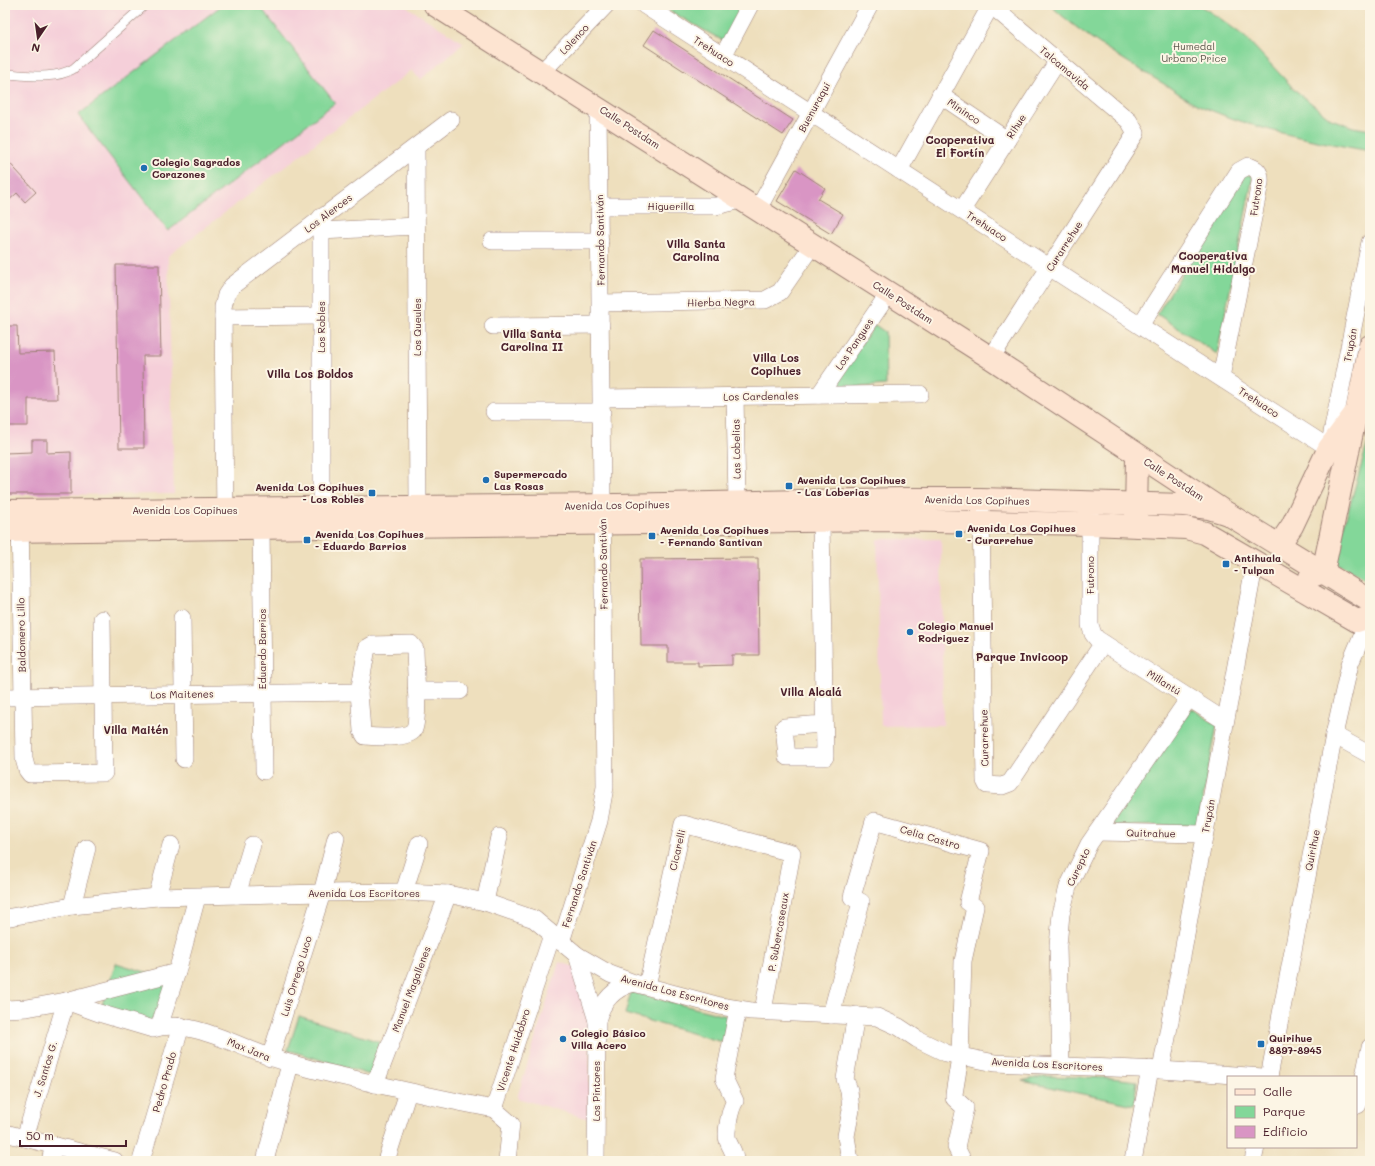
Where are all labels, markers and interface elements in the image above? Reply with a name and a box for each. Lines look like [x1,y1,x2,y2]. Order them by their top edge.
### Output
north arrow [18,18,58,58]
street label: Lolenco [556,21,592,57]
street label: Trehuaco [691,33,737,69]
park label: Humedal Urbano Price [1161,39,1227,65]
text: N [30,40,41,56]
street label: Talcamavida [1037,43,1093,93]
street label: Buenuraqui [795,80,833,134]
street label: Mininco [945,95,983,127]
street label: Calle Postdam [597,102,663,152]
street label: Rihue [1003,111,1029,141]
district label: Cooperativa El Fortín [926,132,995,160]
place label: Colegio Sagrados Corazones [152,155,240,181]
marker: Colegio Sagrados Corazones [139,163,149,173]
street label: Futrono [1246,177,1266,217]
street label: Los Alerces [301,190,355,236]
street label: Fernando Santiván [592,194,608,286]
street label: Higuerilla [648,199,694,213]
street label: Trehuaco [964,208,1010,244]
street label: Curarrehue [1043,218,1085,274]
district label: Villa Santa Carolina [666,236,726,264]
district label: Cooperativa Manuel Hidalgo [1171,248,1255,276]
street label: Calle Postdam [870,277,936,327]
street label: Hierba Negra [687,294,755,310]
street label: Los Queules [410,298,424,356]
street label: Los Robles [314,301,328,353]
street label: Los Pangues [832,315,877,373]
district label: Villa Santa Carolina II [501,326,564,354]
street label: Trupán [1340,327,1360,363]
district label: Villa Los Copihues [751,350,802,378]
district label: Villa Los Boldos [267,366,354,381]
street label: Trehuaco [1236,384,1282,420]
street label: Los Cardenales [723,388,799,404]
street label: Las Lobelias [728,419,744,479]
street label: Calle Postdam [1141,454,1207,504]
place label: Supermercado Las Rosas [494,467,567,493]
place label: Avenida Los Copihues - Las Loberias [797,473,906,499]
marker: Supermercado Las Rosas [481,475,491,485]
place label: Avenida Los Copihues - Los Robles [255,480,364,506]
marker: Avenida Los Copihues - Las Loberias [784,481,794,491]
marker: Avenida Los Copihues - Los Robles [367,488,377,498]
street label: Avenida Los Copihues [924,492,1030,508]
street label: Avenida Los Copihues [564,497,670,513]
street label: Avenida Los Copihues [132,503,238,517]
street label: Fernando Santiván [595,518,611,610]
place label: Avenida Los Copihues - Curarrehue [967,521,1076,547]
place label: Avenida Los Copihues - Fernando Santivan [660,523,769,549]
place label: Avenida Los Copihues - Eduardo Barrios [315,527,424,553]
marker: Avenida Los Copihues - Curarrehue [954,529,964,539]
marker: Avenida Los Copihues - Fernando Santivan [647,531,657,541]
marker: Avenida Los Copihues - Eduardo Barrios [302,535,312,545]
place label: Antihuala - Tulpan [1234,551,1281,577]
street label: Futrono [1083,556,1097,594]
marker: Antihuala - Tulpan [1221,559,1231,569]
street label: Baldomero Lillo [13,597,29,673]
street label: Eduardo Barrios [255,609,269,689]
place label: Colegio Manuel Rodriguez [918,619,994,645]
marker: Colegio Manuel Rodriguez [905,627,915,637]
district label: Parque Invicoop [976,649,1068,664]
street label: Millantú [1144,666,1184,698]
district label: Villa Alcalá [780,684,842,699]
street label: Los Maitenes [150,686,214,702]
street label: Curarrehue [977,709,991,767]
district label: Villa Maitén [104,722,168,737]
street label: Trupán [1198,798,1218,834]
street label: Celia Castro [898,822,962,852]
street label: Quitrahue [1126,826,1176,840]
street label: Cicarelli [665,828,689,872]
street label: Quirihue [1301,828,1323,872]
street label: Fernando Santiván [558,839,600,929]
street label: Curepto [1063,846,1093,888]
street label: Avenida Los Escritores [308,886,420,900]
street label: P. Subercaseaux [764,891,792,973]
street label: Luis Orrego Luco [277,934,315,1018]
street label: Manuel Magallenes [388,944,434,1034]
street label: Avenida Los Escritores [619,971,731,1013]
street label: Vicente Huidobro [493,1007,533,1093]
place label: Colegio Básico Villa Acero [571,1026,646,1052]
place label: Quirihue 8897-8945 [1269,1031,1322,1057]
street label: Max Jara [225,1034,273,1064]
marker: Colegio Básico Villa Acero [558,1034,568,1044]
street label: J. Santos G. [30,1039,60,1099]
marker: Quirihue 8897-8945 [1256,1039,1266,1049]
street label: Pedro Prado [149,1050,179,1114]
street label: Avenida Los Escritores [991,1054,1103,1074]
street label: Los Pintores [589,1061,603,1121]
legend [1227,1076,1357,1148]
text: Calle [1263,1083,1293,1099]
text: Parque [1263,1103,1306,1119]
scale bar [20,1122,126,1148]
text: Edificio [1263,1123,1307,1139]
text: 50 m [26,1127,54,1143]

